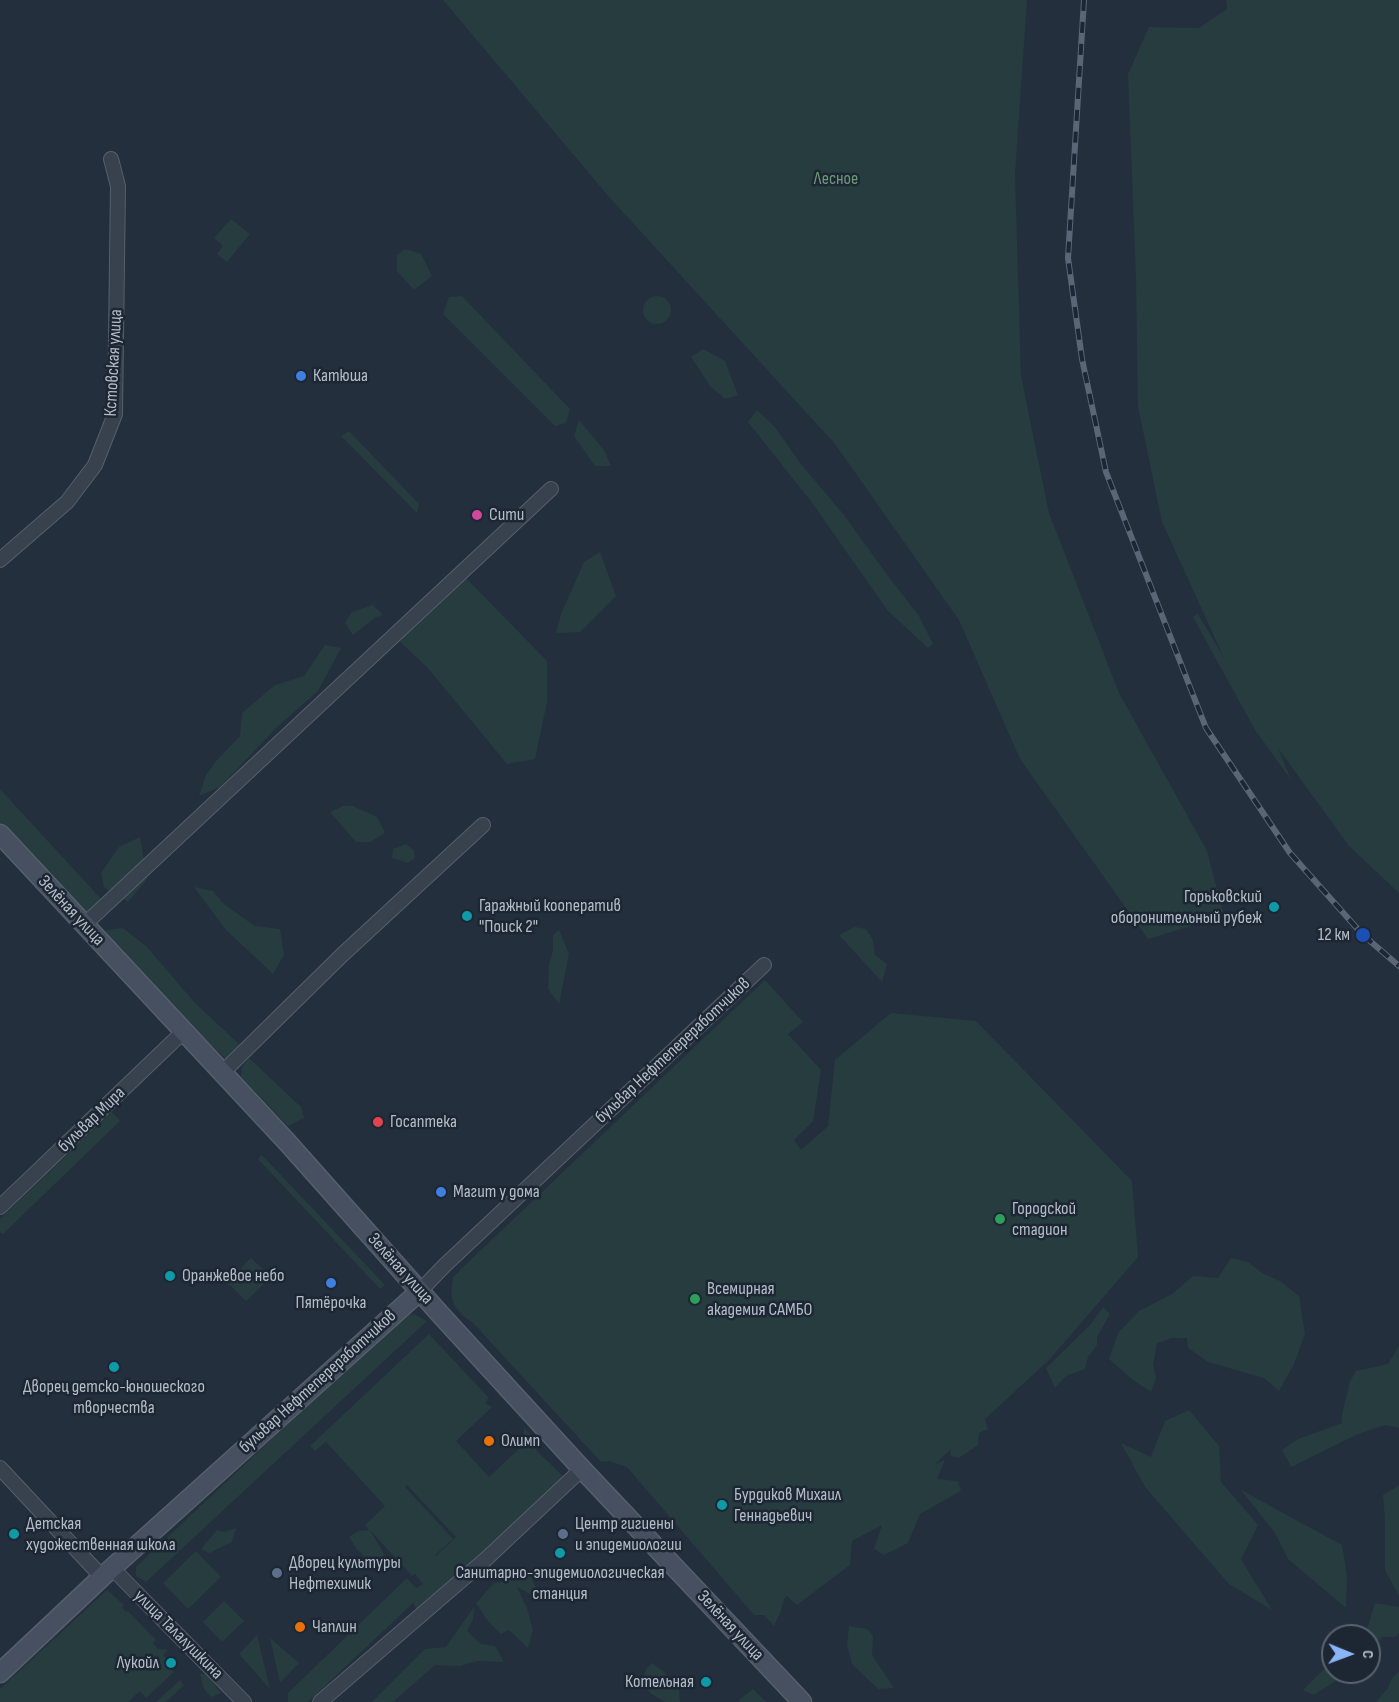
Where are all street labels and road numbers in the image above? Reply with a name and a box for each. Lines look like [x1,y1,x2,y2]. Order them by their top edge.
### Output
street label: Кстовская улица [100,309,128,417]
street label: Зелёная улица [33,871,109,951]
street label: бульвар Нефтепереработчиков [591,974,755,1128]
street label: бульвар Мира [54,1083,130,1157]
street label: Зелёная улица [362,1229,438,1309]
street label: бульвар Нефтепереработчиков [235,1306,401,1458]
street label: улица Талалушкина [129,1586,227,1684]
street label: Зелёная улица [692,1586,768,1666]

